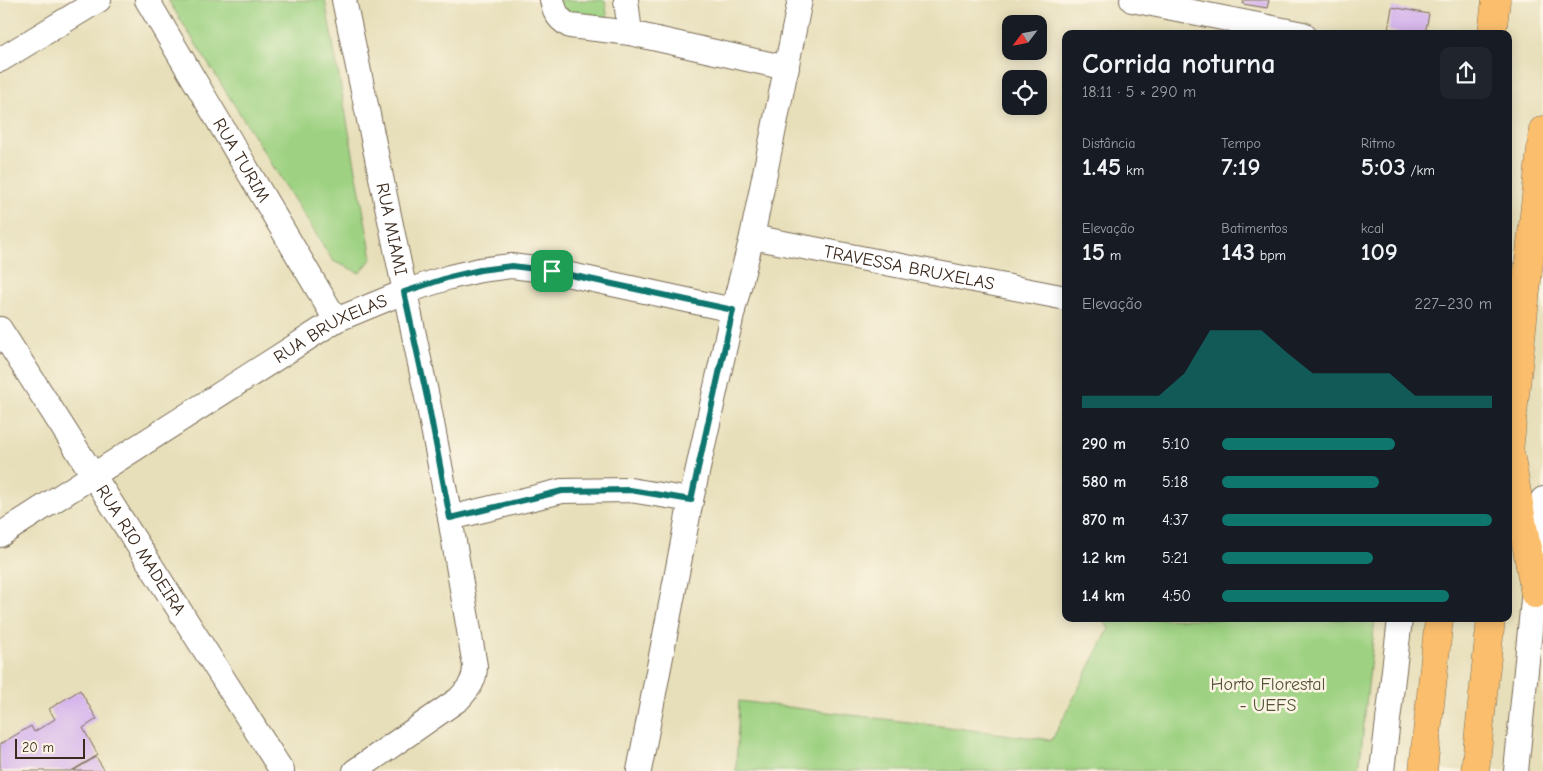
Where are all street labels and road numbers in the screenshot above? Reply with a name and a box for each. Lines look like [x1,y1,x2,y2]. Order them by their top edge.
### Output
street label: RUA TURIM [209,114,275,206]
street label: RUA MIAMI [372,181,412,277]
street label: TRAVESSA BRUXELAS [822,241,996,294]
street label: RUA BRUXELAS [270,290,390,368]
street label: RUA RIO MADEIRA [92,481,190,619]

